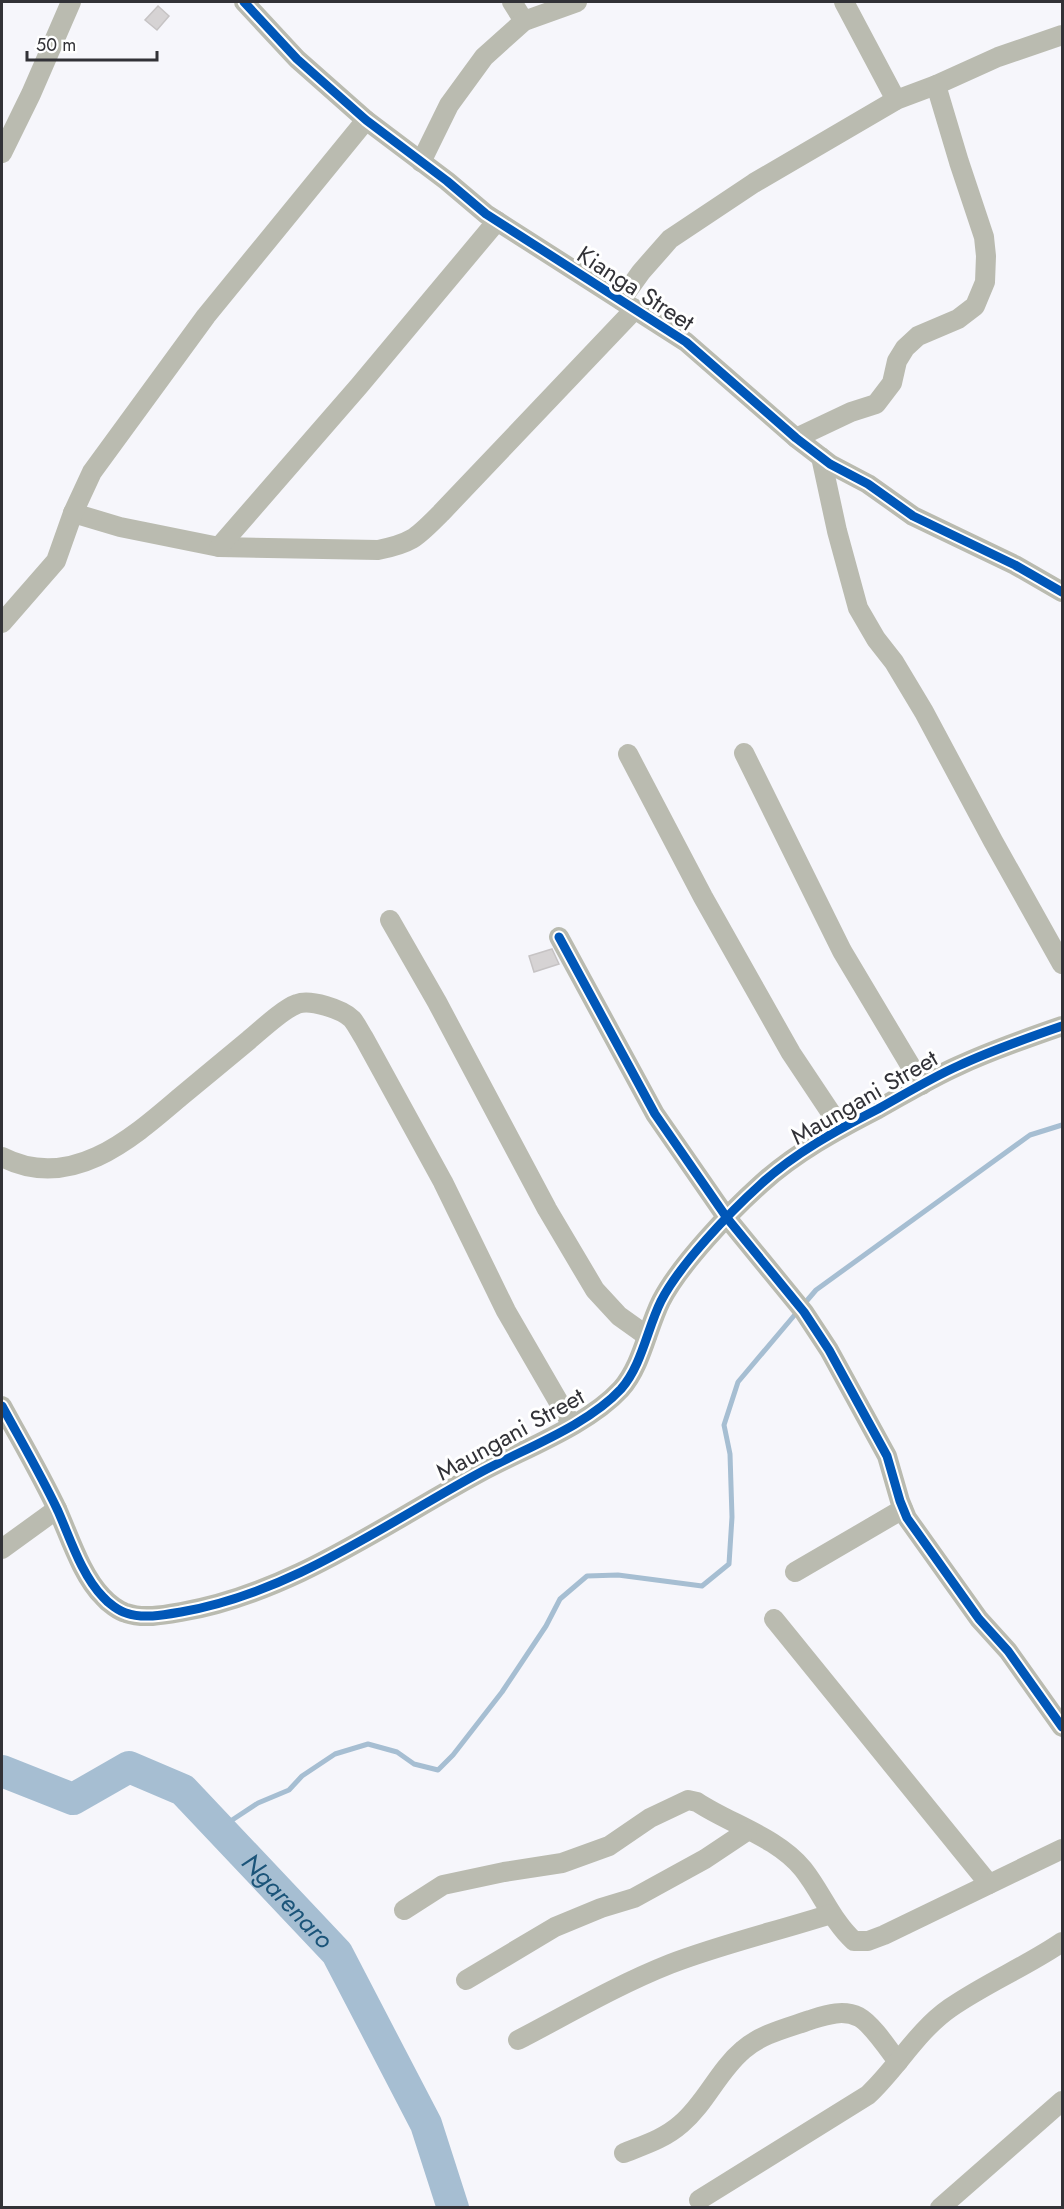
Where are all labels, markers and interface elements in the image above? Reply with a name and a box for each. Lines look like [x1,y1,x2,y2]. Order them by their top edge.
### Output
scale bar [27,24,158,62]
text: 50 m [36,32,76,58]
street label: Kianga Street [570,237,702,339]
street label: Maungani Street [784,1041,944,1153]
street label: Maungani Street [429,1379,591,1489]
water label: Ngarenaro [233,1844,343,1957]

